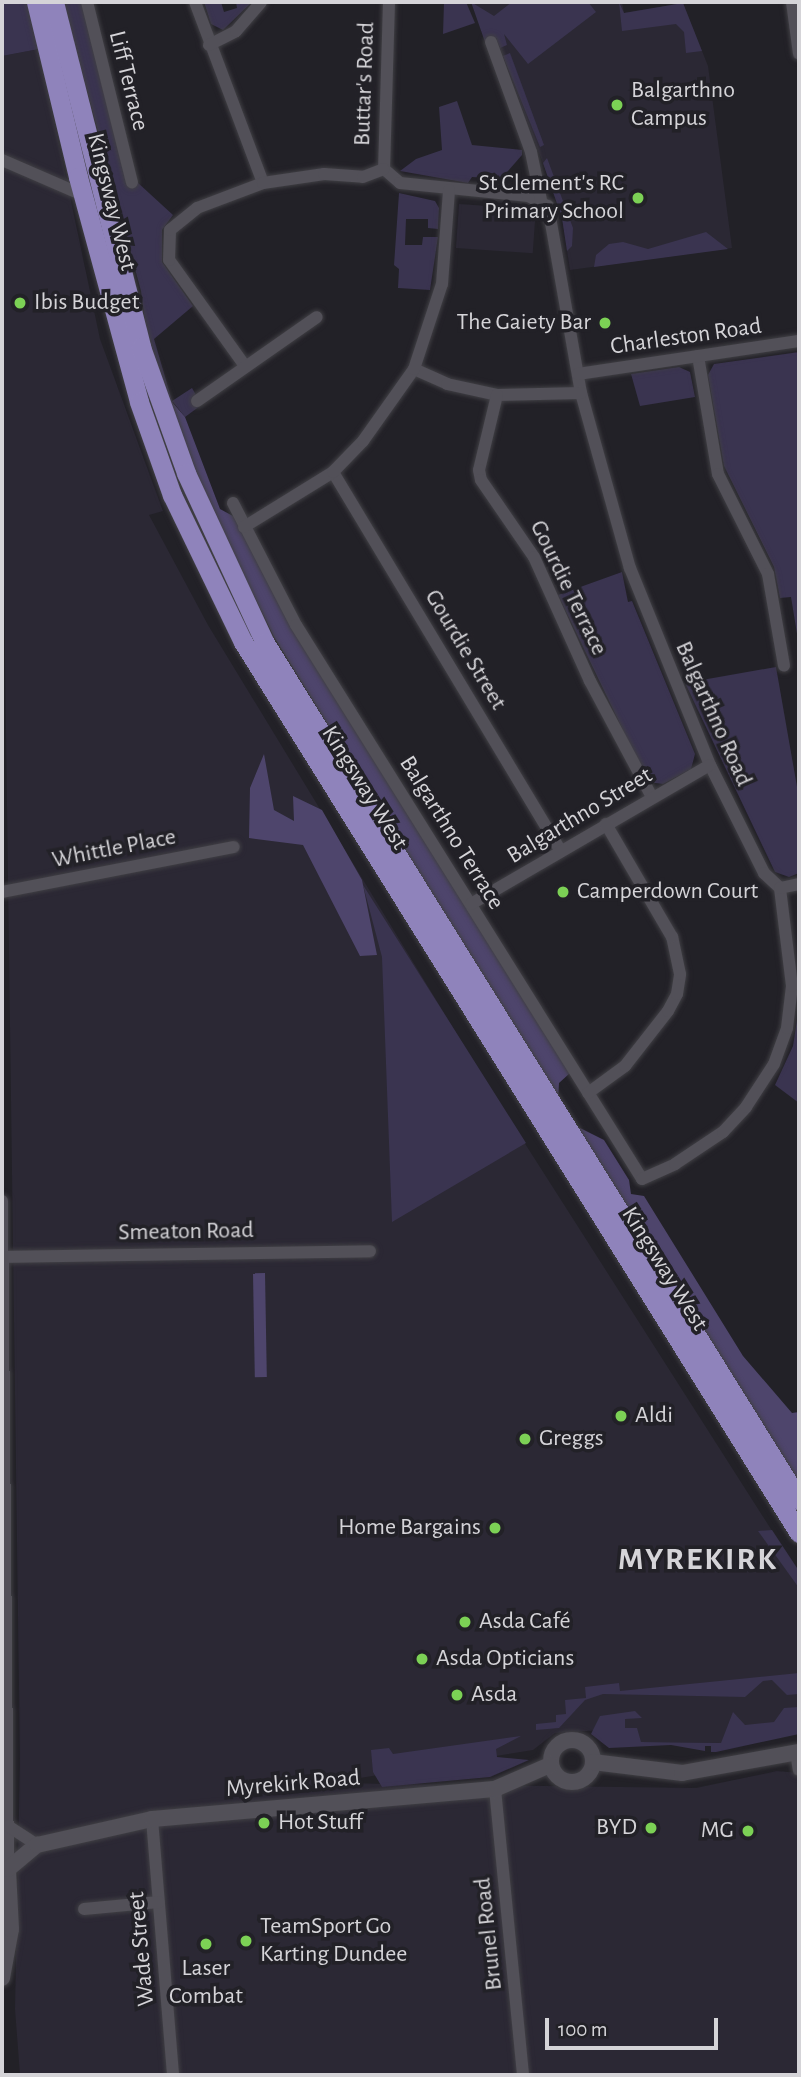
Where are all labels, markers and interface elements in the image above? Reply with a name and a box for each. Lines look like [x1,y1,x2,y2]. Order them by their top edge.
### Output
street label: Buttar's Road [348,21,382,147]
street label: Liff Terrace [102,28,154,134]
place label: Balgarthno Campus [631,77,735,133]
marker: Balgarthno Campus [609,97,625,113]
street label: Kingsway West [80,130,142,274]
place label: St Clement's RC Primary School [478,170,624,226]
marker: St Clement's RC Primary School [630,190,646,206]
place label: Ibis Budget [34,289,139,317]
marker: Ibis Budget [12,295,28,311]
place label: The Gaiety Bar [457,309,591,337]
street label: Charleston Road [609,312,763,362]
marker: The Gaiety Bar [597,315,613,331]
street label: Gourdie Terrace [523,516,613,660]
street label: Gourdie Street [418,585,512,715]
street label: Balgarthno Road [668,637,758,791]
street label: Kingsway West [315,721,413,855]
street label: Balgarthno Terrace [392,751,510,915]
street label: Balgarthno Street [502,761,658,871]
street label: Whittle Place [50,823,178,875]
place label: Camperdown Court [577,878,758,906]
marker: Camperdown Court [555,884,571,900]
street label: Kingsway West [615,1202,713,1336]
street label: Smeaton Road [118,1216,254,1248]
place label: Aldi [635,1402,673,1430]
marker: Aldi [613,1408,629,1424]
place label: Greggs [539,1425,604,1453]
marker: Greggs [517,1431,533,1447]
place label: Home Bargains [338,1514,481,1542]
marker: Home Bargains [487,1520,503,1536]
district label: MYREKIRK [619,1540,777,1578]
place label: Asda Café [479,1608,570,1636]
marker: Asda Café [457,1614,473,1630]
place label: Asda Opticians [436,1645,574,1673]
marker: Asda Opticians [414,1651,430,1667]
place label: Asda [471,1681,517,1709]
marker: Asda [449,1687,465,1703]
street label: Myrekirk Road [225,1764,361,1804]
place label: Hot Stuff [278,1809,363,1837]
place label: BYD [596,1814,637,1842]
marker: Hot Stuff [256,1815,272,1831]
place label: MG [701,1817,734,1845]
marker: BYD [643,1820,659,1836]
marker: MG [740,1823,756,1839]
street label: Brunel Road [469,1876,509,1992]
street label: Wade Street [123,1890,161,2008]
place label: TeamSport Go Karting Dundee [260,1913,407,1969]
marker: TeamSport Go Karting Dundee [238,1933,254,1949]
marker: Laser Combat [198,1936,214,1952]
place label: Laser Combat [169,1955,243,2011]
scale bar [549,2004,722,2048]
text: 100 m [558,2019,608,2040]

